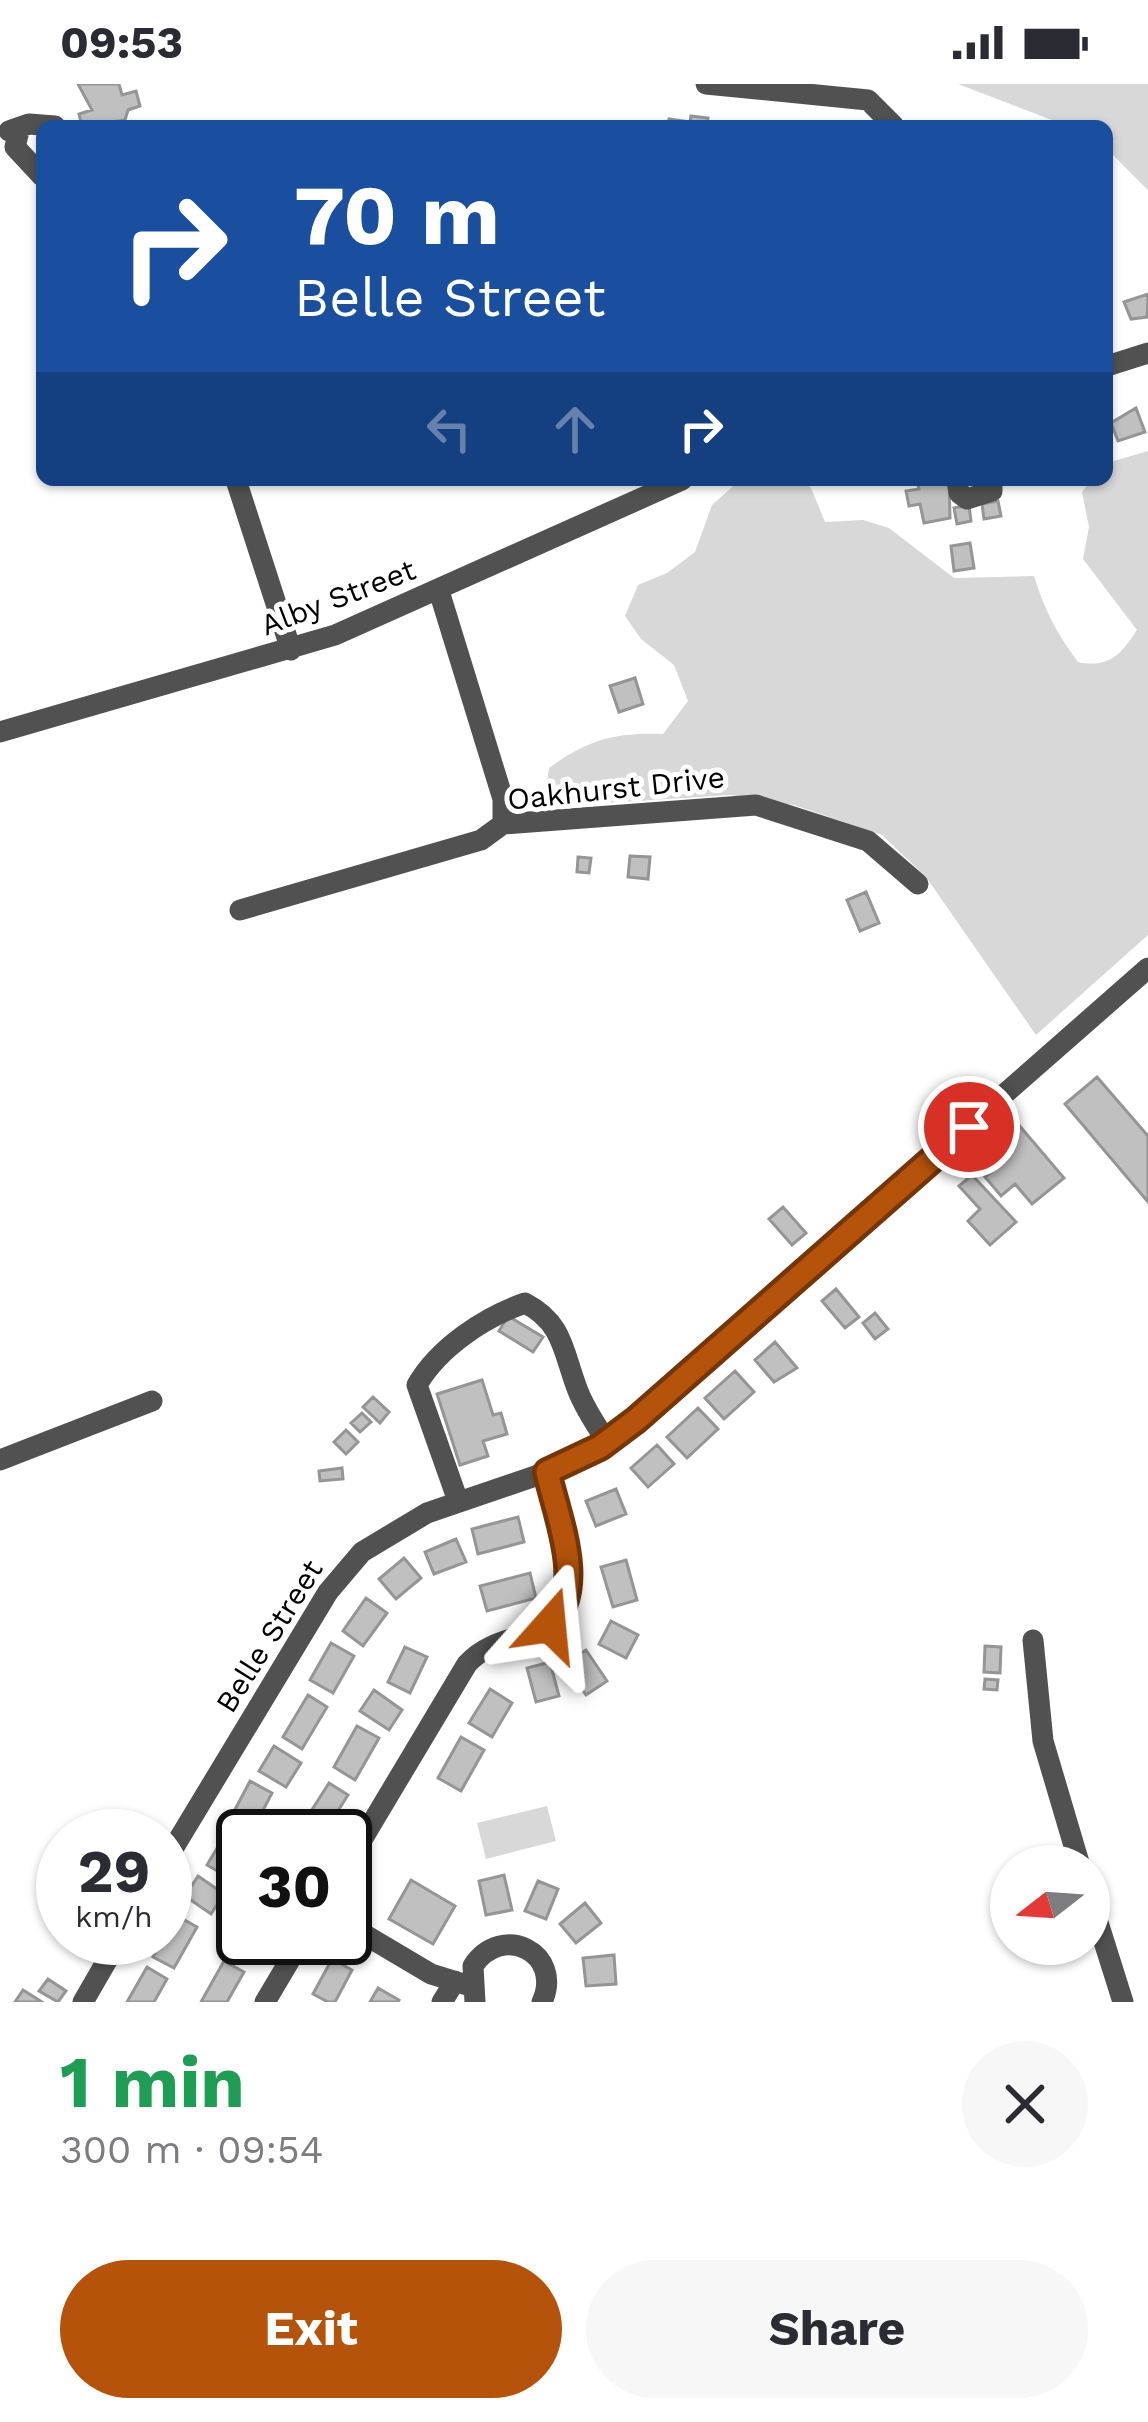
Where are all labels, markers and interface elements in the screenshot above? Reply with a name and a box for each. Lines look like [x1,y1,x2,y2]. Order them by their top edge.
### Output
text: 09:53 [60,16,183,69]
text: 70 m [294,166,500,264]
icon: right [96,168,252,324]
text: Belle Street [294,266,606,329]
icon: left [416,396,482,462]
icon: ahead [542,396,608,462]
icon: right [668,396,734,462]
street label: Alby Street [256,551,421,642]
street label: Oakhurst Drive [506,759,726,817]
pin [918,1076,1020,1178]
icon: arrive [936,1094,1002,1160]
street label: Belle Street [208,1553,330,1719]
position arrow [487,1562,613,1688]
speed limit sign: 30 [216,1809,372,1965]
text: 29 [78,1836,150,1907]
north arrow [990,1845,1110,1965]
map controls [990,1845,1110,1965]
text: km/h [75,1899,153,1934]
text: 1 min [60,2040,245,2124]
button: close [962,2041,1088,2167]
text: 300 m · 09:54 [60,2127,324,2172]
button: Exit [60,2260,562,2398]
button: Share [586,2260,1088,2398]

